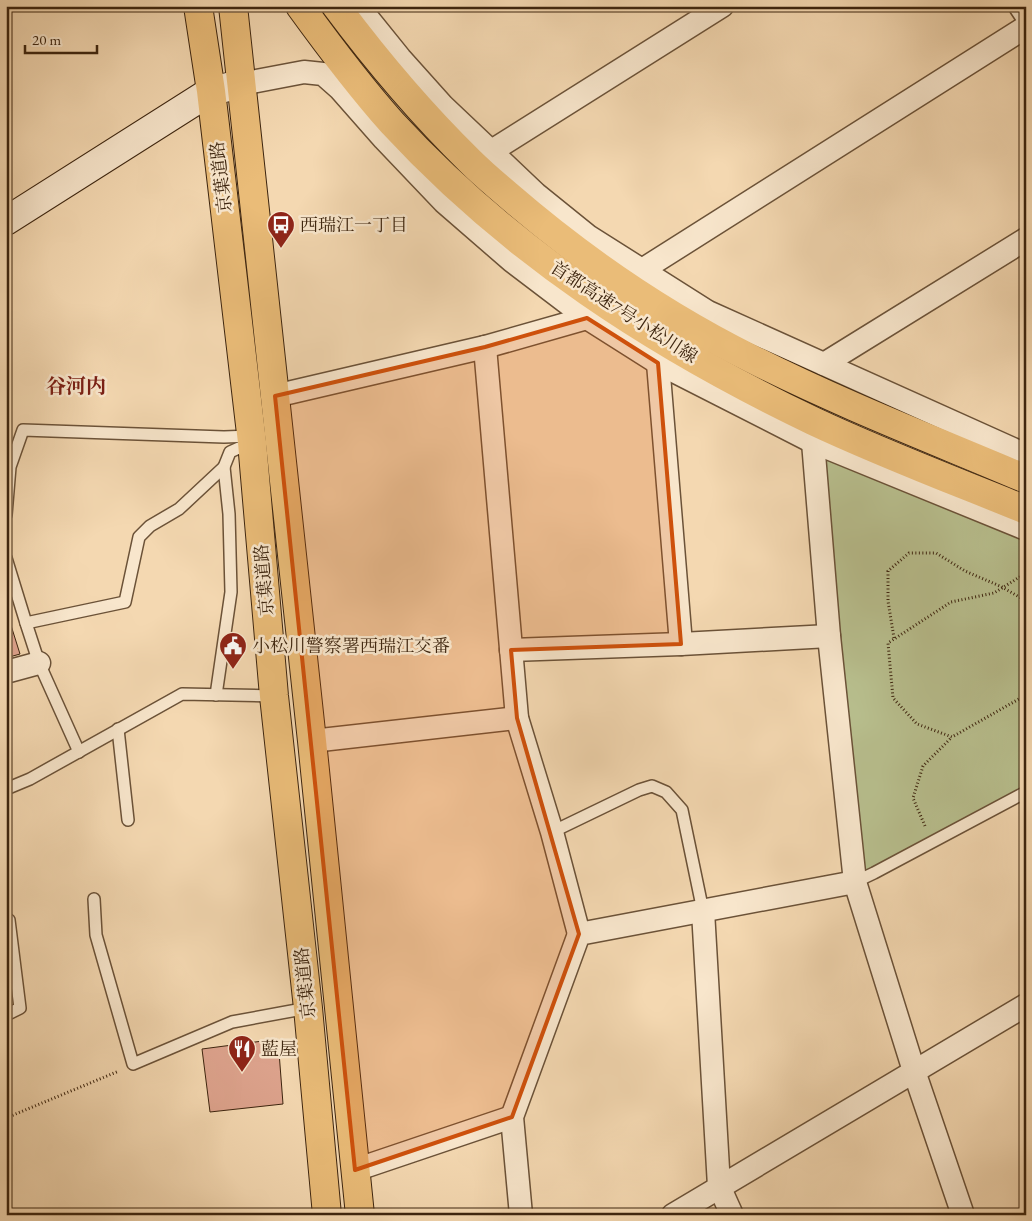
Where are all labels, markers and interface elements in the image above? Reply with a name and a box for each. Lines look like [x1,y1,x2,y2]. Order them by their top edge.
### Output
scale bar [25,22,98,54]
text: 20 m [32,30,61,49]
street label: 京葉道路 [205,140,236,214]
bus stop icon: 西瑞江一丁目 [266,210,296,249]
place label: 西瑞江一丁目 [300,213,408,236]
street label: 首都高速7号小松川線 [546,255,702,368]
district label: 谷河内 [46,373,106,399]
street label: 京葉道路 [249,543,278,617]
public building icon: 小松川警察署西瑞江交番 [218,631,248,670]
place label: 小松川警察署西瑞江交番 [252,634,450,657]
street label: 京葉道路 [289,946,320,1020]
restaurant icon: 藍屋 [227,1034,257,1073]
place label: 藍屋 [261,1037,297,1060]

